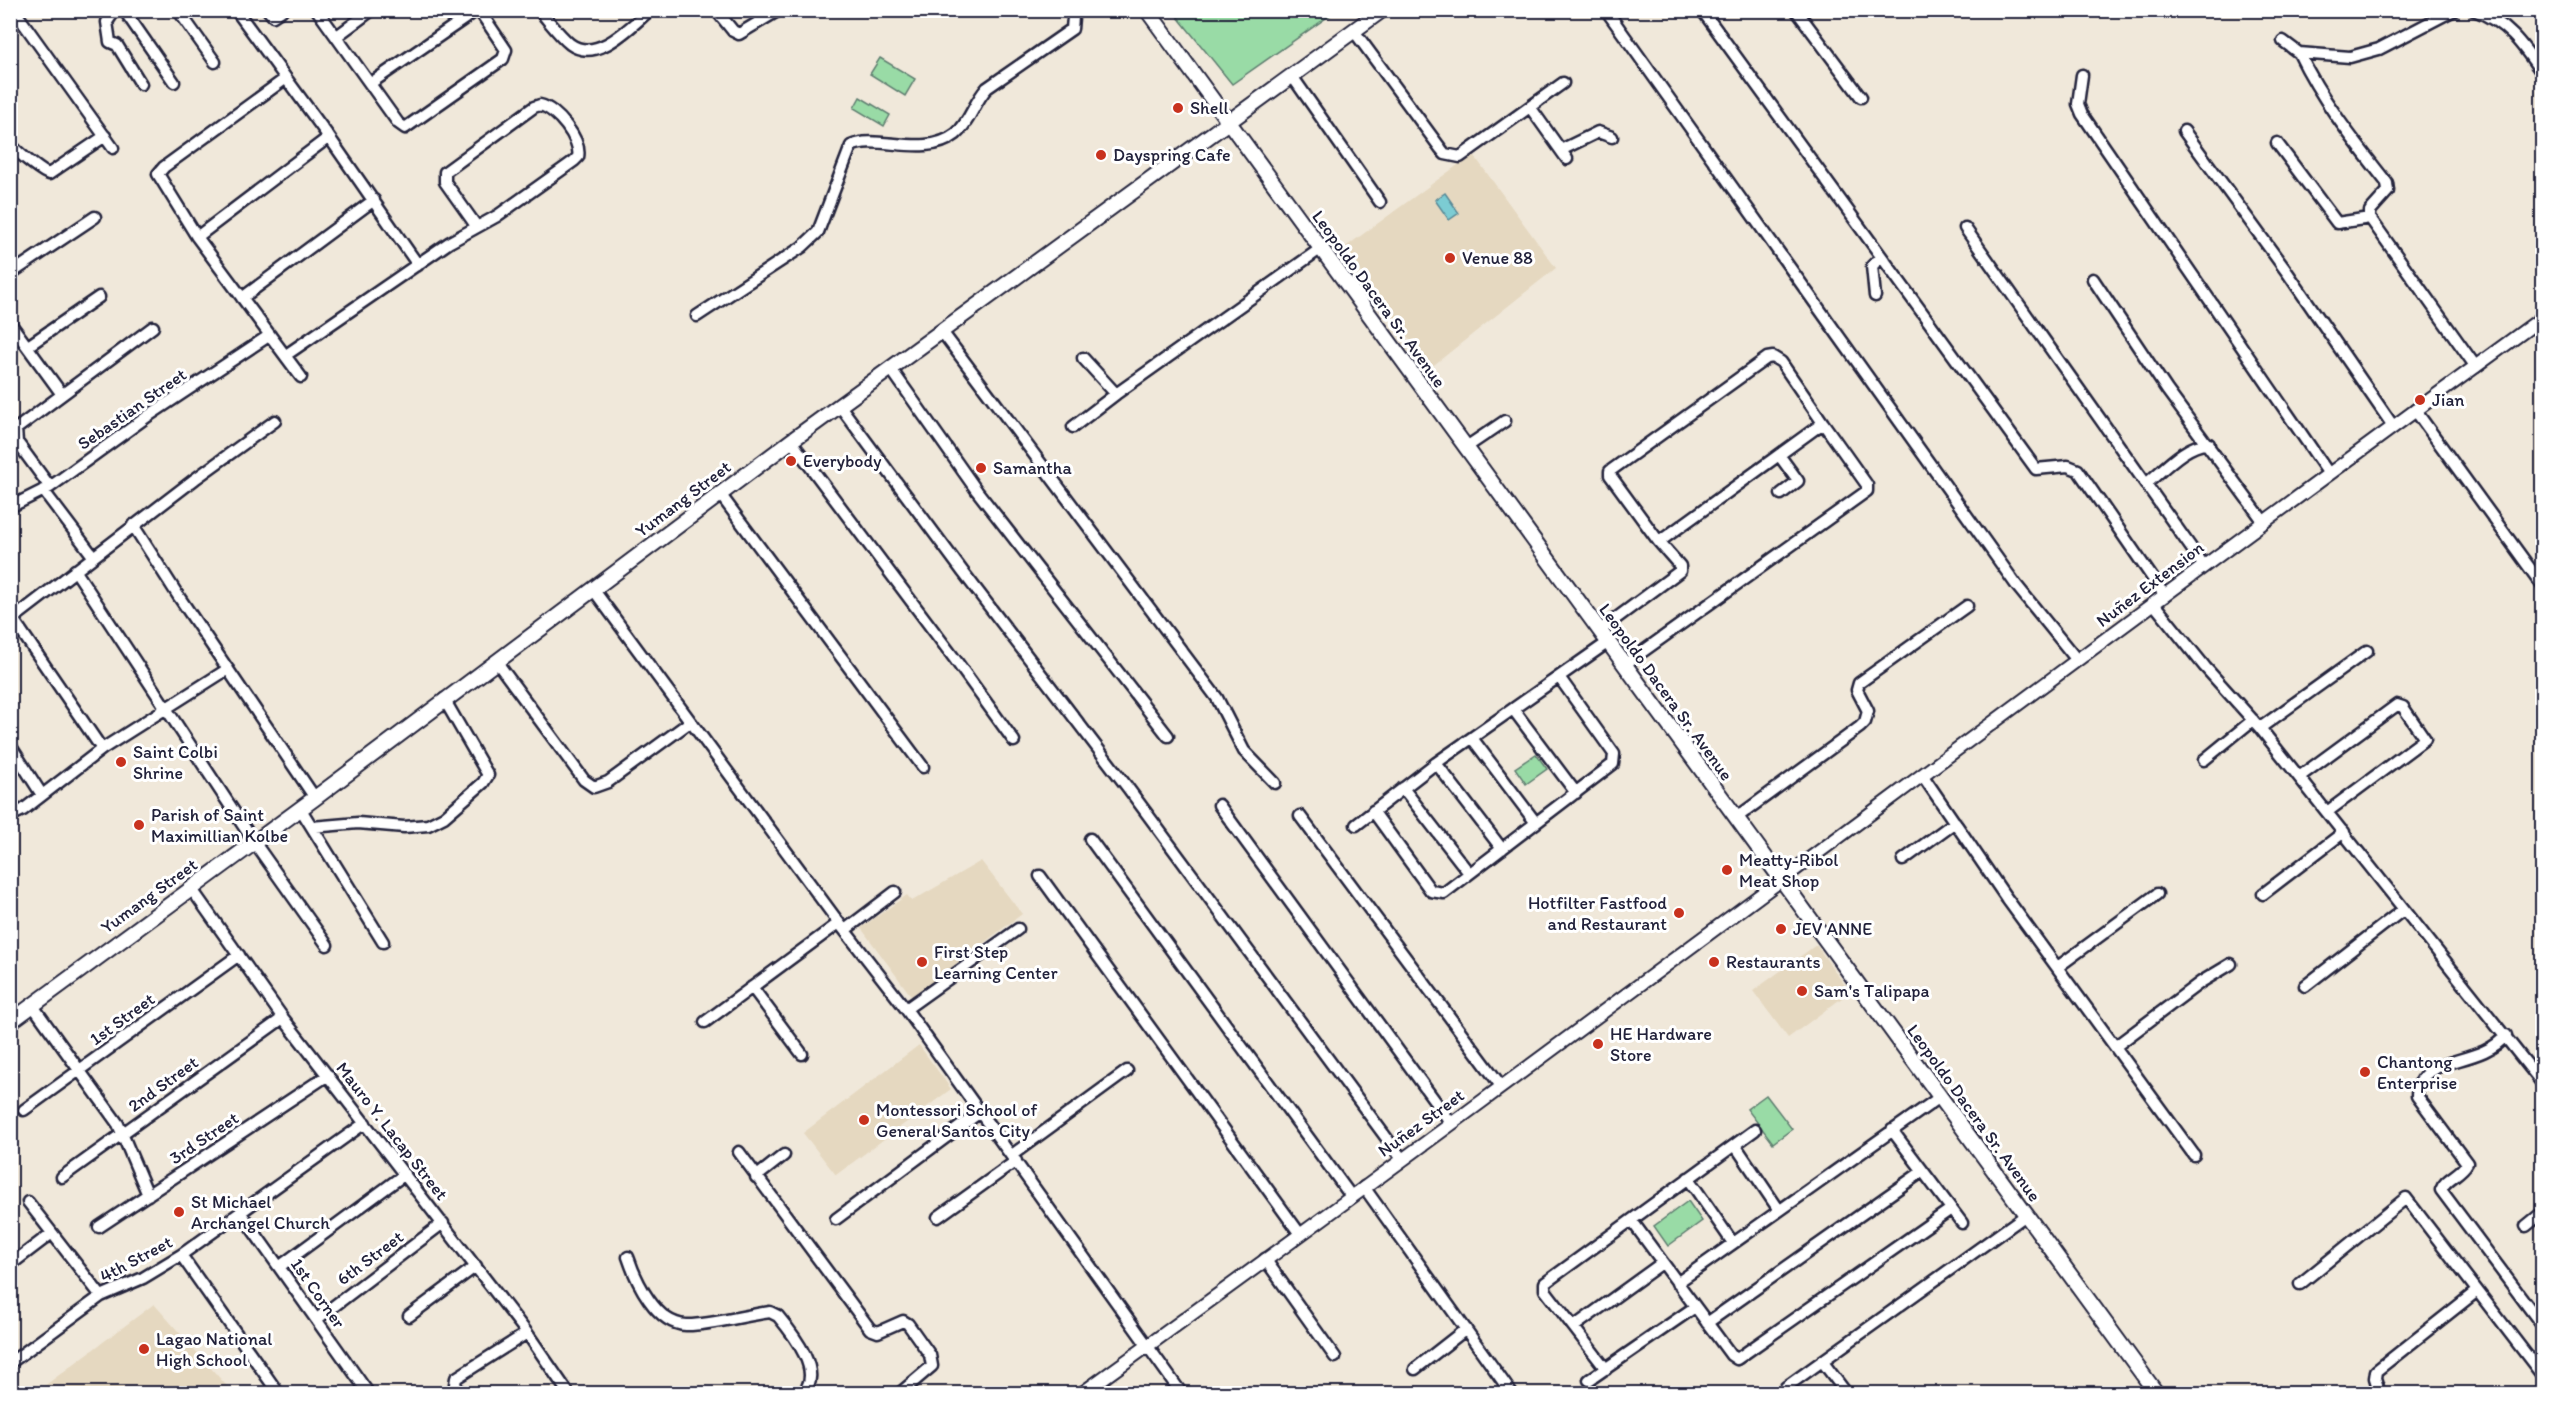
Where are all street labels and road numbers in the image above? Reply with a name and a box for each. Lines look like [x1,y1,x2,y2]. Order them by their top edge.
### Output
street label: Leopoldo Dacera Sr. Avenue [1307,206,1451,392]
street label: Sebastian Street [73,363,191,455]
street label: Yumang Street [631,456,735,542]
street label: Nuñez Extension [2092,536,2208,632]
street label: Leopoldo Dacera Sr. Avenue [1594,599,1738,785]
street label: Yumang Street [96,853,202,938]
street label: 1st Street [85,988,159,1050]
street label: Leopoldo Dacera Sr. Avenue [1902,1020,2046,1206]
street label: 2nd Street [124,1051,203,1117]
street label: Mauro Y. Lacap Street [331,1058,453,1205]
street label: Nuñez Street [1374,1084,1469,1162]
street label: 3rd Street [165,1107,243,1169]
street label: 6th Street [332,1226,408,1290]
street label: 4th Street [96,1231,176,1287]
street label: 1st Corner [286,1254,350,1332]

